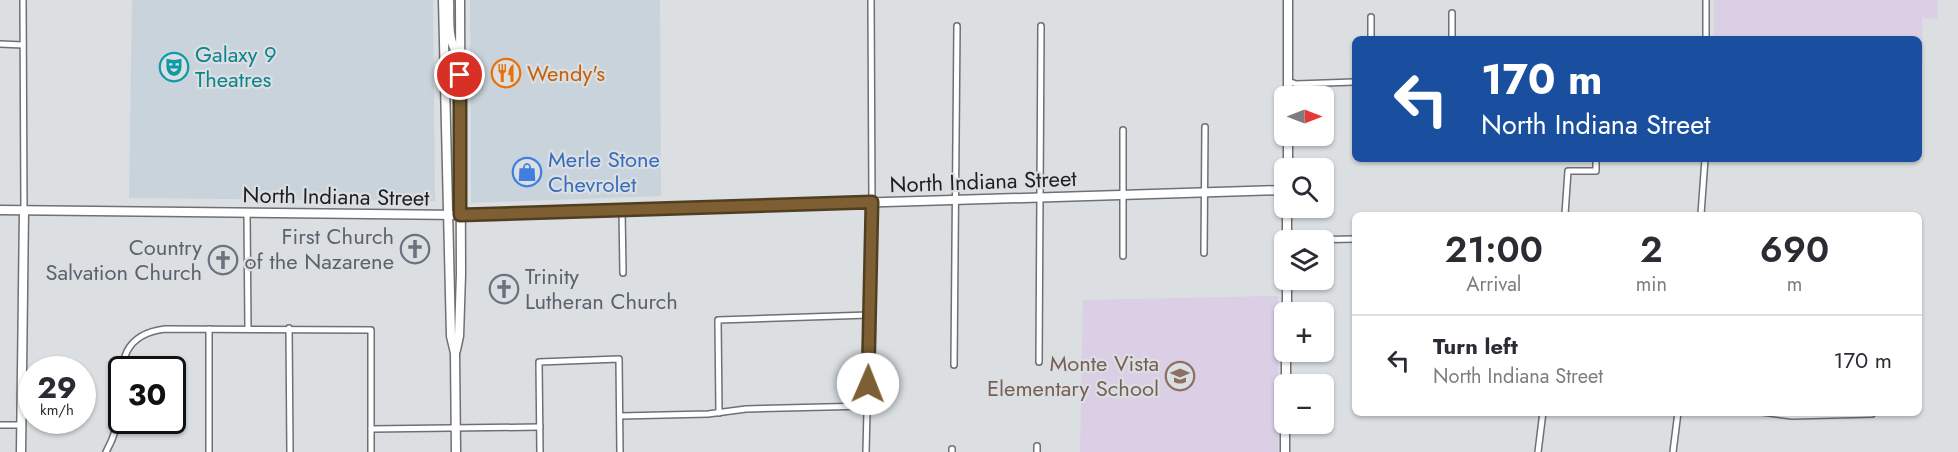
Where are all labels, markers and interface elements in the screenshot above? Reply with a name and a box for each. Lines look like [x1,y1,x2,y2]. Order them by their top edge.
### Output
place label: Galaxy 9 Theatres [195,38,277,95]
pin [434,49,485,100]
text: 170 m [1481,49,1603,110]
theatre icon: Galaxy 9 Theatres [158,51,190,83]
restaurant icon: Wendy's [490,57,522,89]
place label: Wendy's [527,57,605,89]
icon: arrive [443,58,476,91]
icon: left [1382,60,1460,138]
north arrow [1274,86,1334,146]
map controls [1274,86,1334,434]
text: North Indiana Street [1481,105,1711,144]
place label: Merle Stone Chevrolet [548,143,660,200]
shop icon: Merle Stone Chevrolet [511,156,543,188]
button: search [1274,158,1334,218]
street label: North Indiana Street [889,162,1078,200]
street label: North Indiana Street [242,178,431,214]
place label: First Church of the Nazarene [245,220,394,277]
text: 21:00 [1445,223,1543,275]
text: 2 [1640,223,1663,275]
text: 690 [1760,223,1829,275]
button: layers [1274,230,1334,290]
place label: Country Salvation Church [45,231,202,288]
church icon: First Church of the Nazarene [399,233,431,265]
church icon: Country Salvation Church [207,244,239,276]
place label: Trinity Lutheran Church [525,260,678,317]
text: Arrival [1466,270,1521,299]
text: min [1636,270,1667,299]
text: m [1787,270,1802,299]
church icon: Trinity Lutheran Church [488,273,520,305]
button: + [1274,302,1334,362]
text: Turn left [1433,330,1518,362]
icon: left [1382,344,1415,377]
text: 170 m [1834,344,1892,376]
place label: Monte Vista Elementary School [987,347,1159,404]
position arrow [836,352,900,416]
speed limit sign: 30 [108,356,186,434]
school or university icon: Monte Vista Elementary School [1164,360,1196,392]
text: North Indiana Street [1433,362,1603,391]
text: 29 [37,366,77,409]
button: − [1274,374,1334,434]
text: km/h [40,399,74,421]

